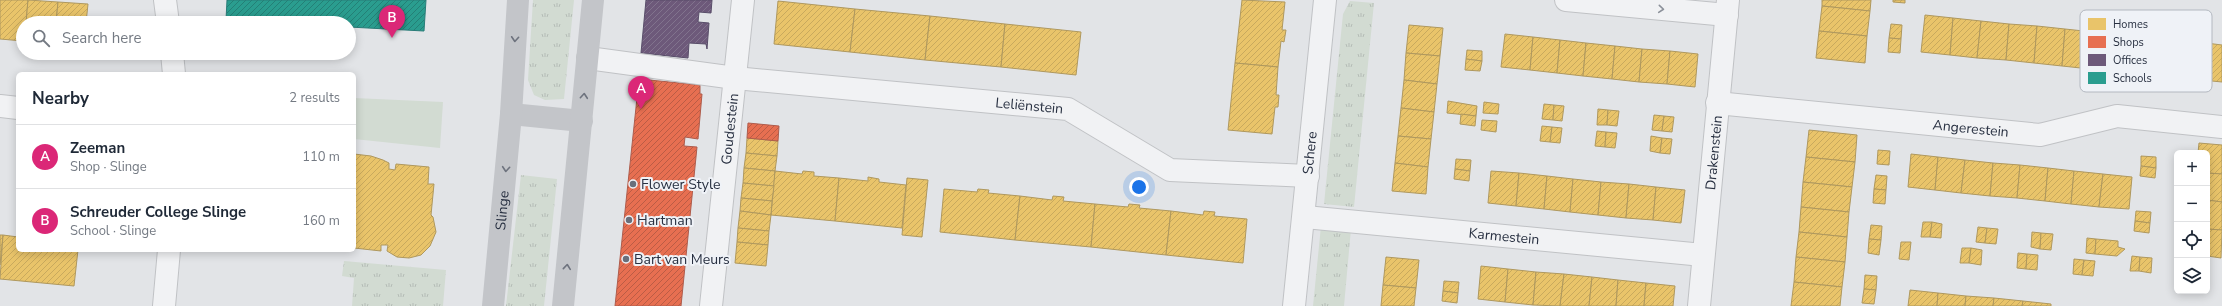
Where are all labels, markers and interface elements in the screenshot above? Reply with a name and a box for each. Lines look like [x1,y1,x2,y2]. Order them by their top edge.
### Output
one-way arrow [1658,4,1664,13]
pin: B [379,5,405,38]
legend [2080,10,2212,92]
search box [16,16,356,60]
text: Homes [2113,17,2148,32]
icon: search [30,27,52,49]
text: Search here [62,28,142,48]
text: Shops [2113,35,2144,50]
one-way arrow [511,36,520,42]
text: Offices [2113,53,2147,68]
text: Schools [2113,71,2152,86]
pin: A [628,76,654,109]
text: Nearby [32,87,89,110]
text: 2 results [289,89,340,107]
street label: Goudestein [716,92,743,166]
one-way arrow [579,93,588,99]
street label: Leliënstein [995,93,1064,118]
street label: Drakenstein [1701,114,1727,191]
street label: Angerestein [1932,115,2010,141]
street label: Schere [1298,130,1321,175]
text: Zeeman [70,138,125,158]
text: A [40,148,50,166]
text: 110 m [302,148,340,166]
map controls [2174,150,2210,294]
button: + [2174,150,2210,186]
text: Shop · Slinge [70,158,147,176]
one-way arrow [502,166,511,172]
place label: Flower Style [641,175,720,194]
your location [1129,177,1149,197]
marker: Flower Style [628,179,638,189]
button: − [2174,186,2210,222]
street label: Slinge [491,190,513,231]
text: Schreuder College Slinge [70,202,246,222]
place label: Hartman [637,211,693,230]
text: B [41,212,49,230]
text: 160 m [302,212,340,230]
marker: Hartman [624,215,634,225]
text: School · Slinge [70,222,156,240]
button: locate [2174,222,2210,258]
street label: Karmestein [1468,223,1540,249]
place label: Bart van Meurs [634,250,730,269]
marker: Bart van Meurs [621,254,631,264]
button: layers [2174,258,2210,294]
one-way arrow [562,264,571,270]

